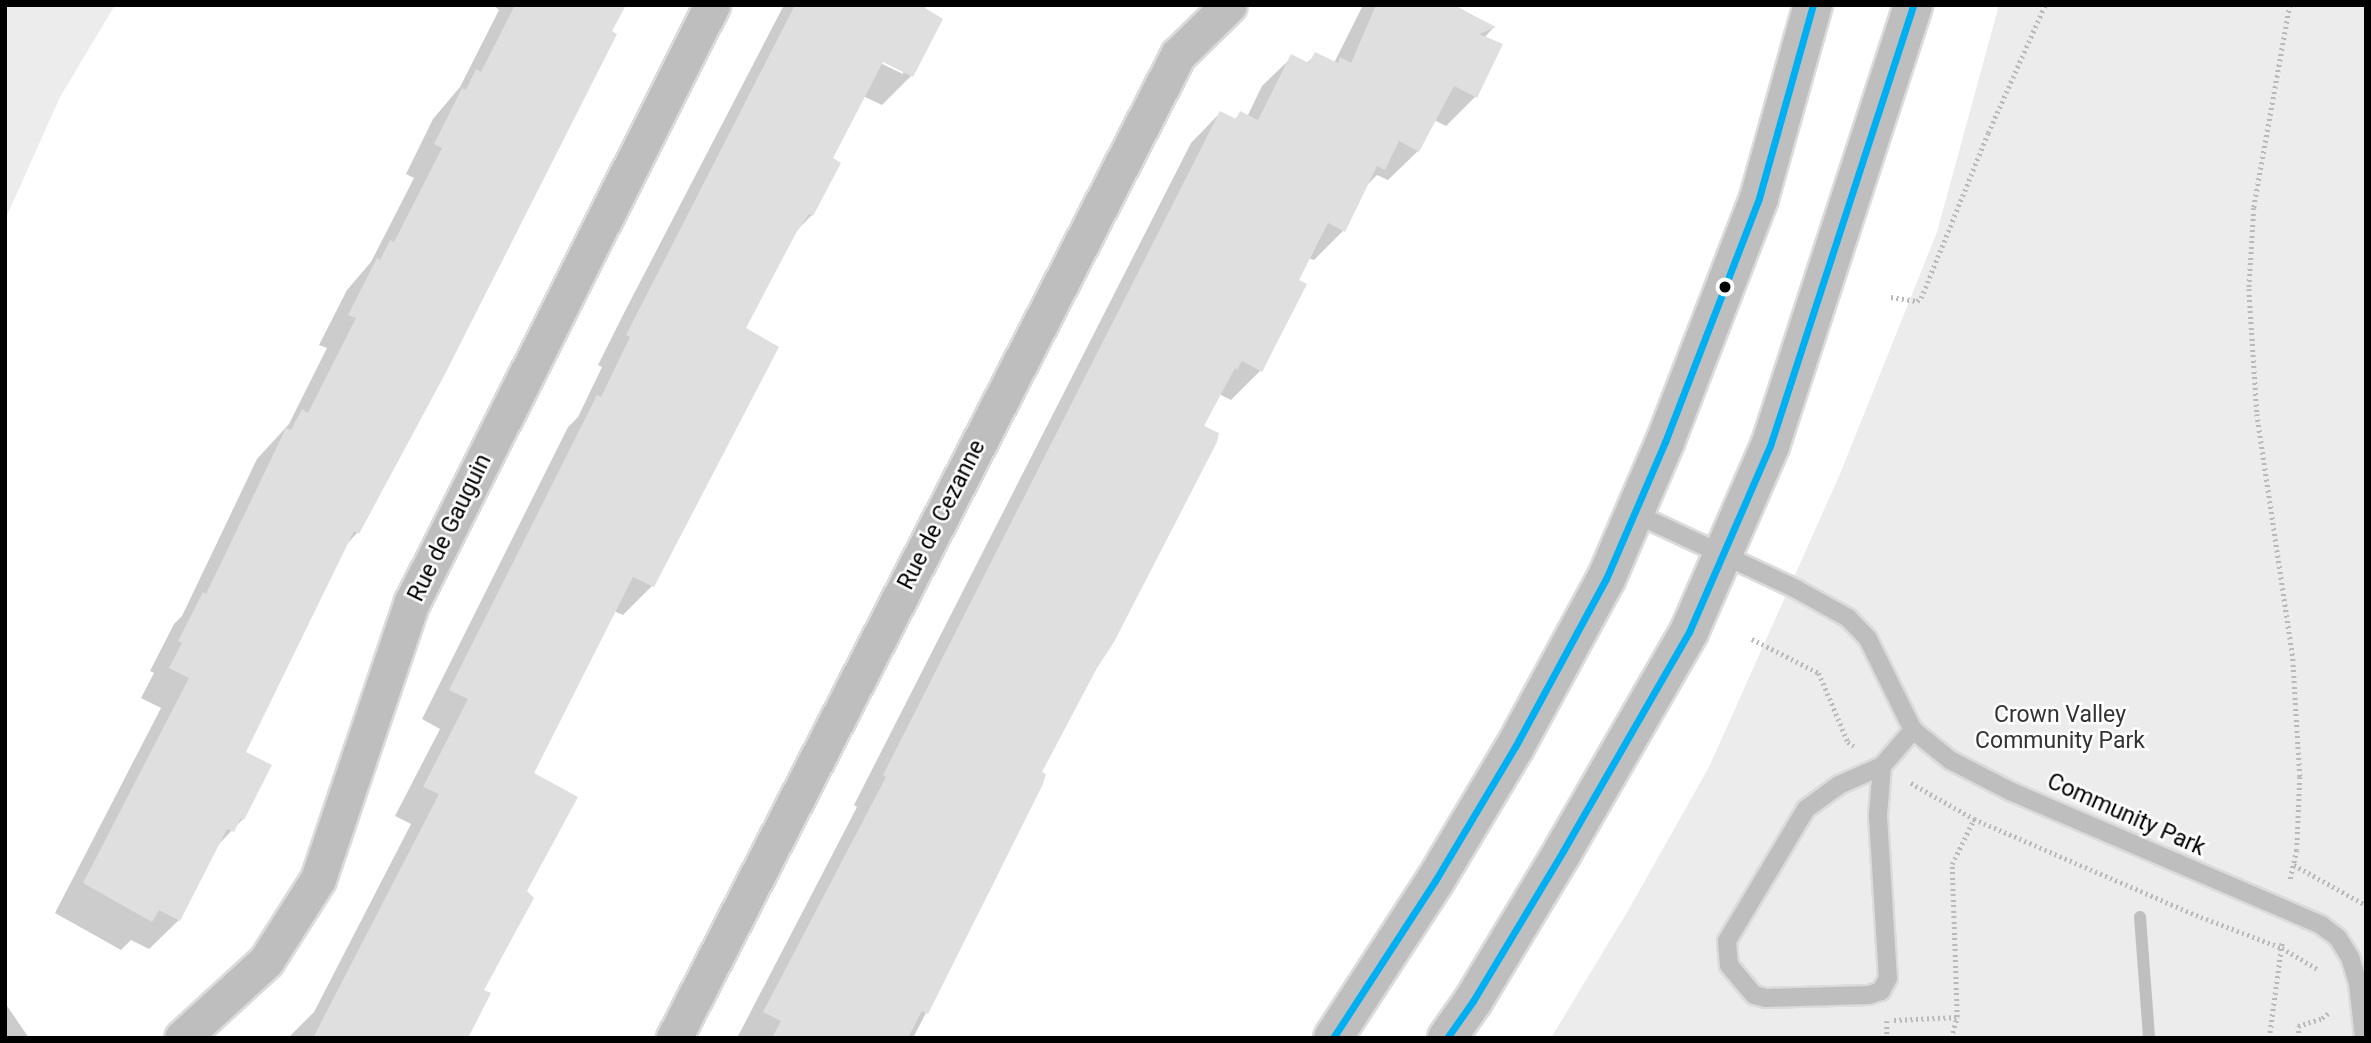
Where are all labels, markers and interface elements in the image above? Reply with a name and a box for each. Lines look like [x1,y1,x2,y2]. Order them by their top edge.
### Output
unlabelled marker [1718,280,1732,294]
street label: Rue de Cezanne [892,436,992,594]
street label: Rue de Gauguin [402,450,498,606]
park label: Crown Valley Community Park [1975,701,2145,755]
street label: Community Park [2043,768,2209,862]

